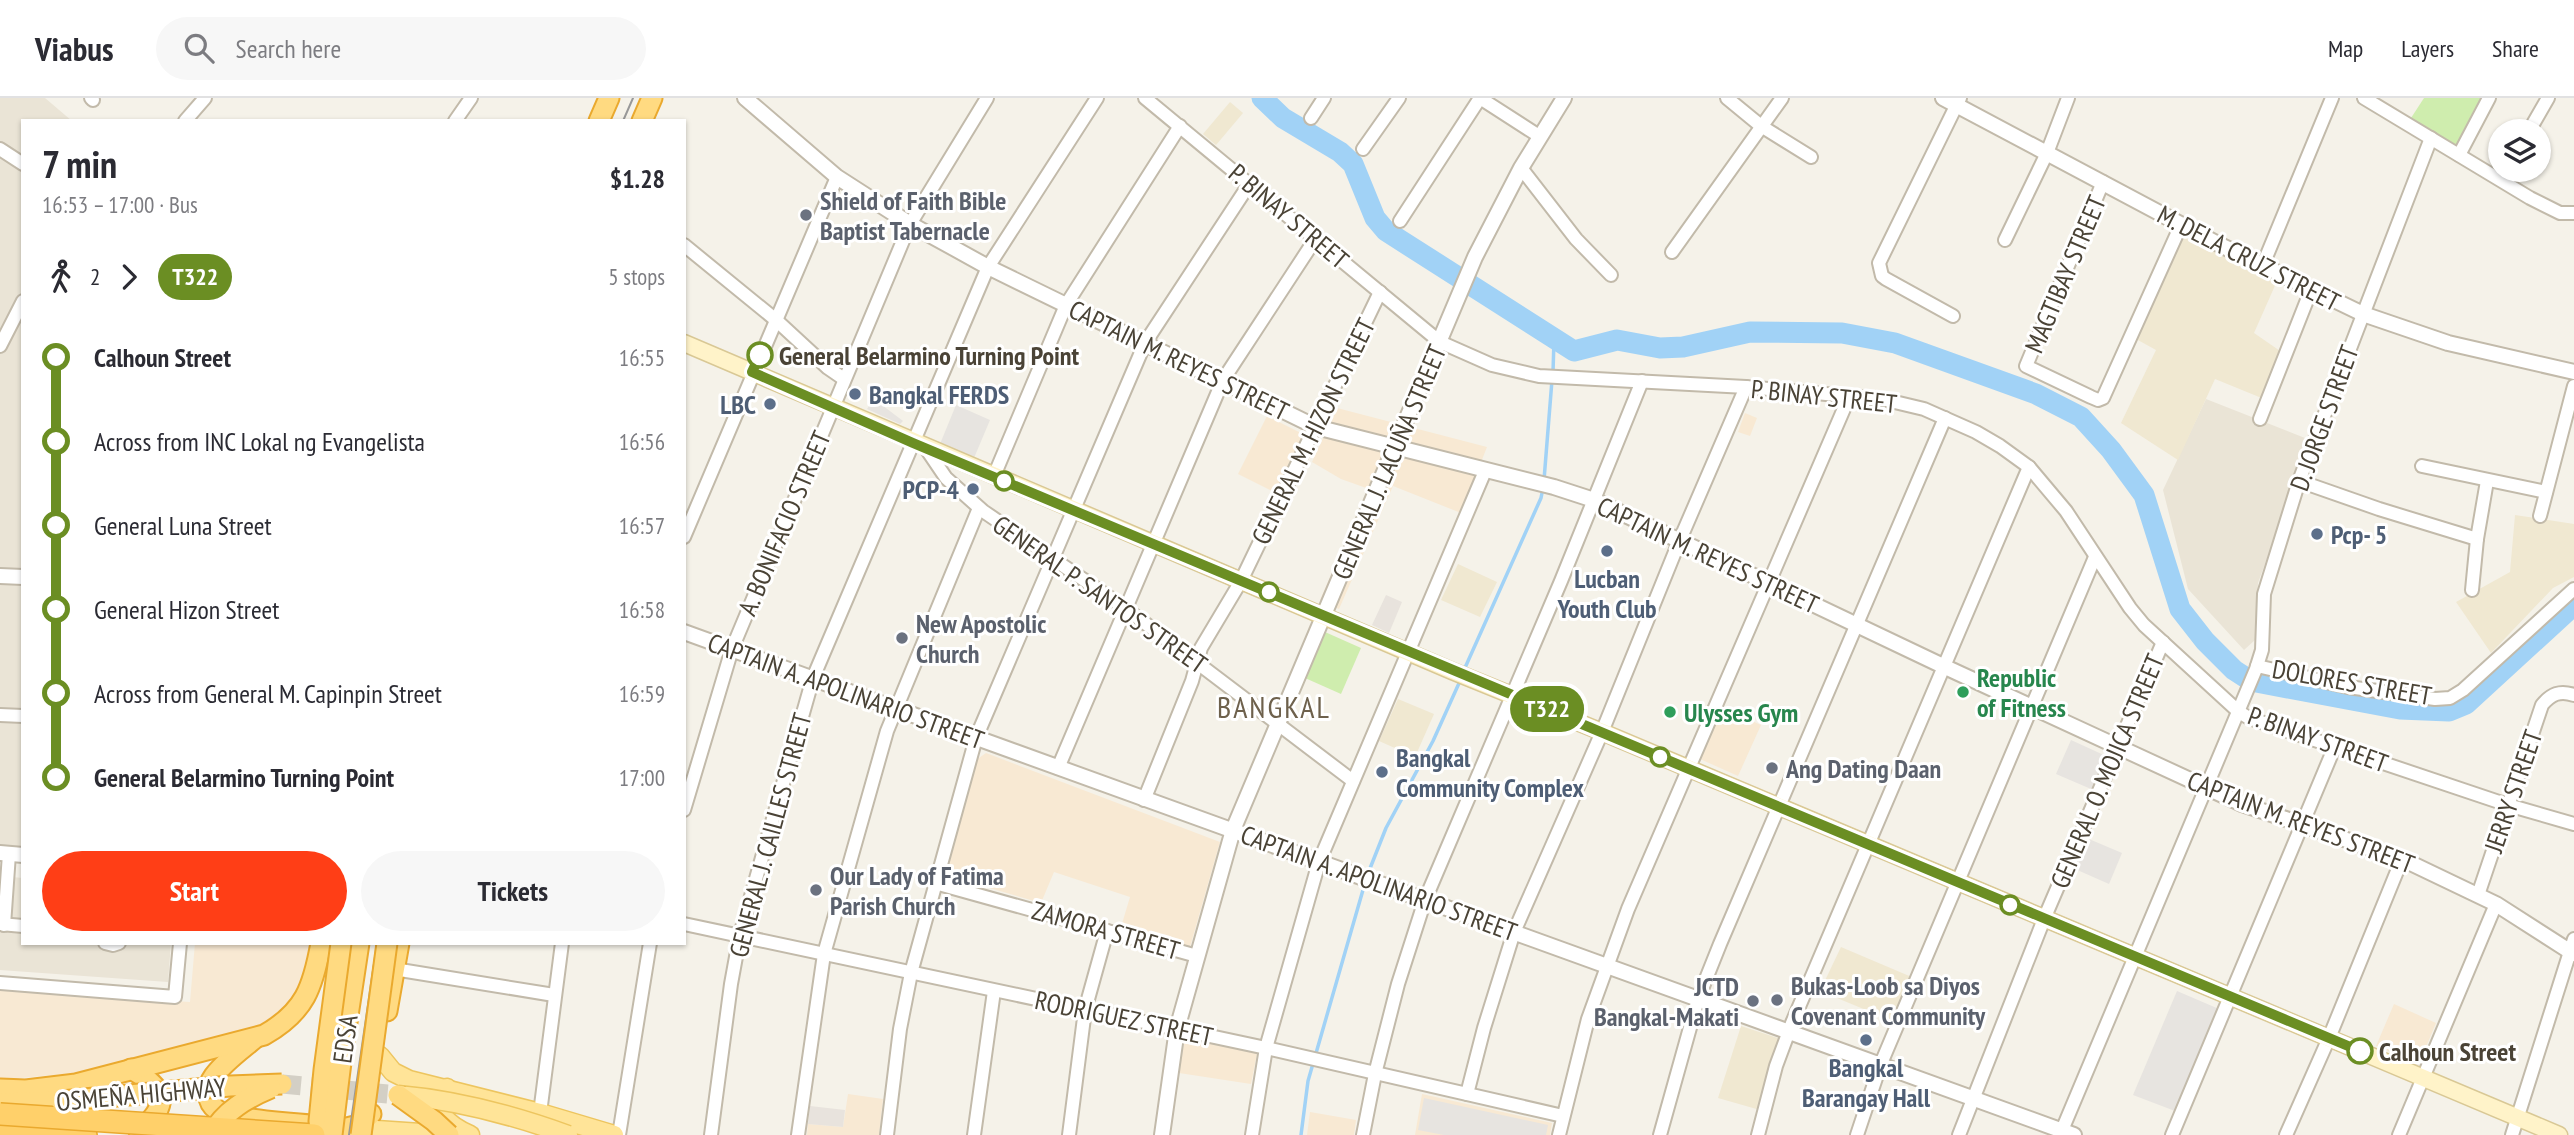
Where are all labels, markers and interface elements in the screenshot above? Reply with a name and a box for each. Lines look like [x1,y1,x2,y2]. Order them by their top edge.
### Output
search box [156,17,646,80]
text: Viabus [35,27,114,70]
icon: search [180,29,218,67]
text: Search here [236,32,341,65]
text: Map [2328,33,2363,64]
text: Layers [2401,33,2454,64]
text: Share [2492,33,2539,64]
map controls [2488,119,2551,182]
button: layers [2488,119,2551,182]
text: 7 min [42,139,117,188]
street label: P. BINAY STREET [1222,156,1356,276]
text: $1.28 [610,162,665,195]
place label: Shield of Faith Bible Baptist Tabernacle [820,184,1006,247]
text: 16:53 – 17:00 · Bus [42,190,198,219]
street label: MAGTIBAY STREET [2017,190,2113,358]
street label: M. DELA CRUZ STREET [2152,198,2346,318]
marker: Shield of Faith Bible Baptist Tabernacle [798,207,814,223]
icon: walk [42,258,80,296]
icon: forward [110,258,148,296]
text: T322 [172,261,218,292]
text: 2 [90,262,100,291]
text: 5 stops [608,262,665,291]
street label: CAPTAIN M. REYES STREET [1064,292,1295,428]
street label: GENERAL M. HIZON STREET [1244,312,1382,549]
place label: General Belarmino Turning Point [779,339,1079,372]
street label: GENERAL J. LACUÑA STREET [1325,339,1453,584]
street label: D. JORGE STREET [2282,340,2366,495]
text: Calhoun Street [94,341,231,374]
marker: General Belarmino Turning Point [747,342,773,368]
text: 16:55 [619,343,665,372]
street label: P. BINAY STREET [1749,372,1899,420]
place label: Bangkal FERDS [869,378,1009,411]
marker: Bangkal FERDS [847,386,863,402]
place label: LBC [720,388,756,421]
marker: LBC [762,396,778,412]
text: Across from INC Lokal ng Evangelista [94,425,425,458]
street label: A. BONIFACIO STREET [730,425,838,620]
text: 16:56 [619,427,665,456]
unlabelled marker [994,471,1014,491]
place label: PCP-4 [903,473,960,506]
marker: PCP-4 [965,481,981,497]
street label: CAPTAIN M. REYES STREET [1592,489,1824,621]
street label: GENERAL P. SANTOS STREET [986,508,1214,681]
text: General Luna Street [94,509,272,542]
text: 16:57 [619,511,665,540]
place label: Pcp- 5 [2331,518,2387,551]
marker: Pcp- 5 [2309,526,2325,542]
marker: Lucban Youth Club [1599,543,1615,559]
place label: Lucban Youth Club [1556,562,1657,625]
unlabelled marker [1259,582,1279,602]
text: General Hizon Street [94,593,279,626]
text: 16:58 [619,595,665,624]
place label: New Apostolic Church [916,607,1046,670]
street label: CAPTAIN A. APOLINARIO STREET [703,626,989,756]
marker: New Apostolic Church [894,630,910,646]
street label: GENERAL O. MOJICA STREET [2043,649,2171,893]
street label: DOLORES STREET [2270,652,2434,712]
place label: Republic of Fitness [1977,661,2066,724]
text: Across from General M. Capinpin Street [94,677,442,710]
text: 16:59 [619,679,665,708]
marker: Republic of Fitness [1955,684,1971,700]
line badge: T322 [1498,686,1596,732]
district label: BANGKAL [1217,687,1331,726]
text: T322 [1524,693,1570,724]
place label: Ulysses Gym [1684,696,1798,729]
street label: P. BINAY STREET [2244,698,2393,780]
marker: Ulysses Gym [1662,704,1678,720]
street label: GENERAL J. CAILLES STREET [722,709,819,961]
street label: JERRY STREET [2476,725,2549,857]
place label: Bangkal Community Complex [1396,741,1585,804]
unlabelled marker [1650,747,1670,767]
place label: Ang Dating Daan [1785,752,1941,785]
marker: Ang Dating Daan [1764,760,1780,776]
text: General Belarmino Turning Point [94,761,394,794]
text: 17:00 [619,763,665,792]
marker: Bangkal Community Complex [1374,764,1390,780]
street label: CAPTAIN M. REYES STREET [2183,764,2419,881]
street label: CAPTAIN A. APOLINARIO STREET [1236,818,1522,948]
button: Start [42,851,347,931]
button: Tickets [361,851,665,931]
place label: Our Lady of Fatima Parish Church [830,859,1004,922]
marker: Our Lady of Fatima Parish Church [808,882,824,898]
street label: ZAMORA STREET [1028,893,1184,967]
unlabelled marker [2000,895,2020,915]
place label: Bukas-Loob sa Diyos Covenant Community [1791,969,1986,1032]
place label: JCTD Bangkal-Makati [1594,970,1739,1033]
street label: RODRIGUEZ STREET [1032,983,1216,1053]
marker: Bukas-Loob sa Diyos Covenant Community [1769,992,1785,1008]
marker: JCTD Bangkal-Makati [1745,993,1761,1009]
street label: EDSA [325,1012,365,1065]
marker: Bangkal Barangay Hall [1858,1032,1874,1048]
place label: Calhoun Street [2379,1035,2516,1068]
marker: Calhoun Street [2347,1038,2373,1064]
place label: Bangkal Barangay Hall [1802,1051,1931,1114]
street label: OSMEÑA HIGHWAY [55,1070,227,1118]

